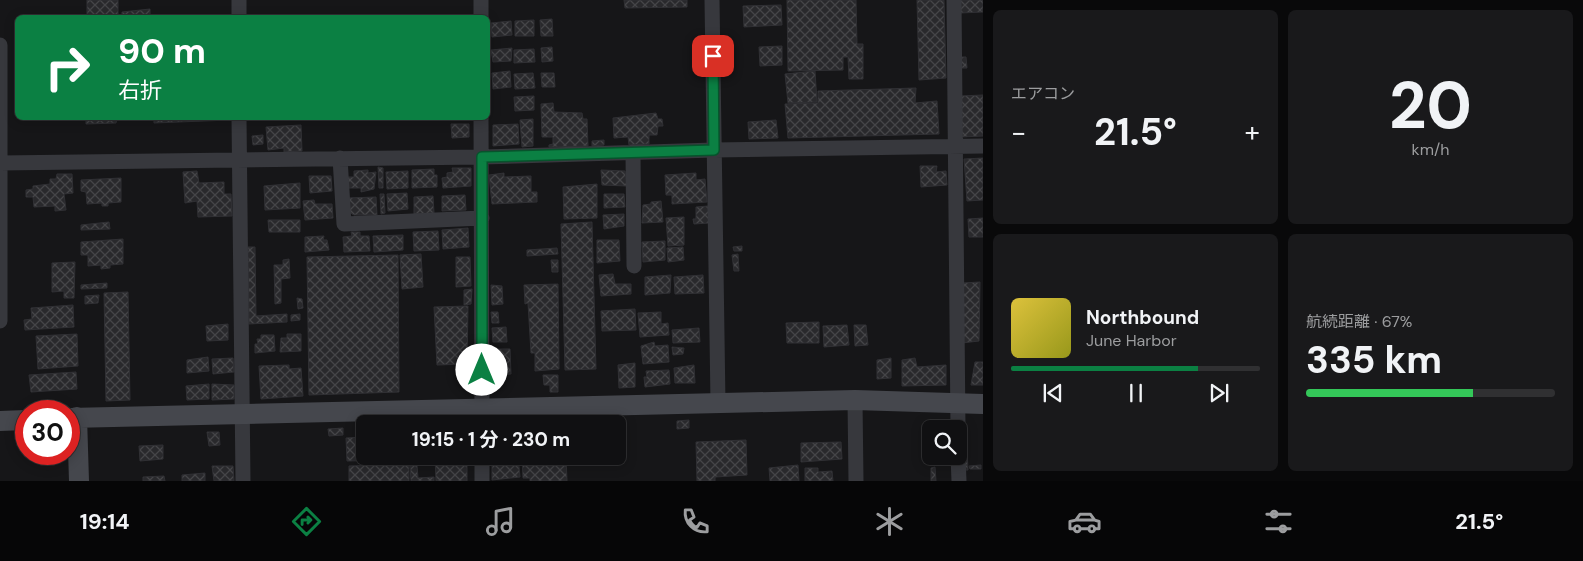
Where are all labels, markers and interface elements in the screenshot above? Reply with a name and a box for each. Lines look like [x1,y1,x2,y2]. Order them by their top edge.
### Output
text: 90 m [118,28,206,74]
icon: right [35,35,100,100]
pin [692,35,734,77]
icon: arrive [699,42,727,70]
text: 20 [1389,64,1472,148]
text: 右折 [118,76,162,105]
text: エアコン [1011,83,1075,104]
text: 21.5° [1094,107,1177,157]
text: − [1011,114,1026,151]
text: + [1245,114,1260,151]
text: km/h [1412,139,1449,160]
text: Northbound [1086,305,1199,330]
text: 航続距離 · 67% [1306,311,1412,332]
text: June Harbor [1086,330,1177,351]
text: 335 km [1306,335,1442,385]
position arrow [455,343,507,395]
icon: previous [1039,379,1067,407]
icon: pause [1122,379,1150,407]
icon: next [1205,379,1233,407]
speed limit sign: 30 [15,400,80,465]
map controls [922,420,967,465]
button: search [922,420,967,465]
text: 19:15 · 1 分 · 230 m [412,427,570,452]
icon: directions [289,504,324,539]
icon: music [483,504,518,539]
icon: phone [678,504,713,539]
icon: climate [872,504,907,539]
icon: car [1067,504,1102,539]
icon: filters [1261,504,1296,539]
text: 19:14 [80,507,130,536]
text: 21.5° [1455,507,1503,536]

